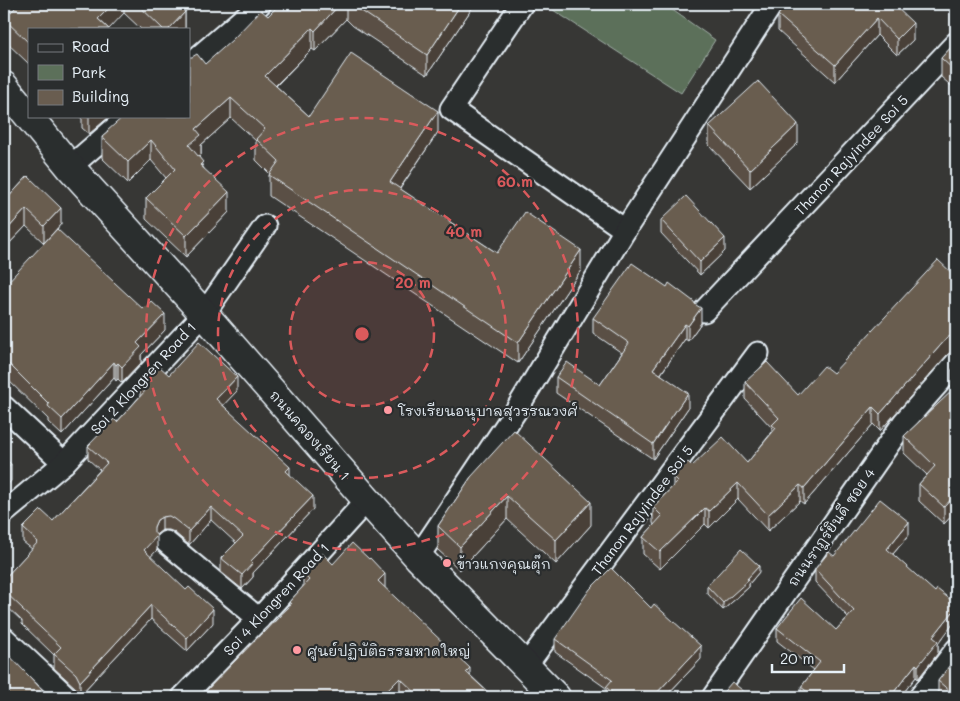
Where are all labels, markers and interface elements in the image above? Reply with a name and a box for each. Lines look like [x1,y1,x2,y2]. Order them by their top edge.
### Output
legend [28,28,190,118]
text: Road [72,36,109,56]
text: Park [72,62,106,82]
text: Building [72,86,129,106]
street label: Thanon Rajyindee Soi 5 [790,91,912,219]
text: 60 m [497,171,533,191]
text: 40 m [446,221,482,241]
text: 20 m [395,272,431,292]
street label: Soi 2 Klongren Road 1 [86,318,200,438]
centre of rings [353,325,371,343]
street label: ถนนคลองเรียน 1 [266,386,354,484]
place label: โรงเรียนอนุบาลสุวรรณวงศ์ [397,401,577,422]
marker: โรงเรียนอนุบาลสุวรรณวงศ์ [382,404,394,416]
street label: Thanon Rajyindee Soi 5 [587,441,697,579]
street label: ถนนราฎร์ยินดี ซอย 4 [783,463,879,590]
street label: Soi 4 Klongren Road 1 [219,539,333,659]
place label: ข้าวแกงคุณตุ๊ก [457,554,551,575]
marker: ข้าวแกงคุณตุ๊ก [441,557,453,569]
place label: ศูนย์ปฏิบัติธรรมหาดใหญ่ [307,641,470,661]
scale bar [772,641,845,673]
marker: ศูนย์ปฏิบัติธรรมหาดใหญ่ [291,644,303,656]
text: 20 m [780,648,814,668]

